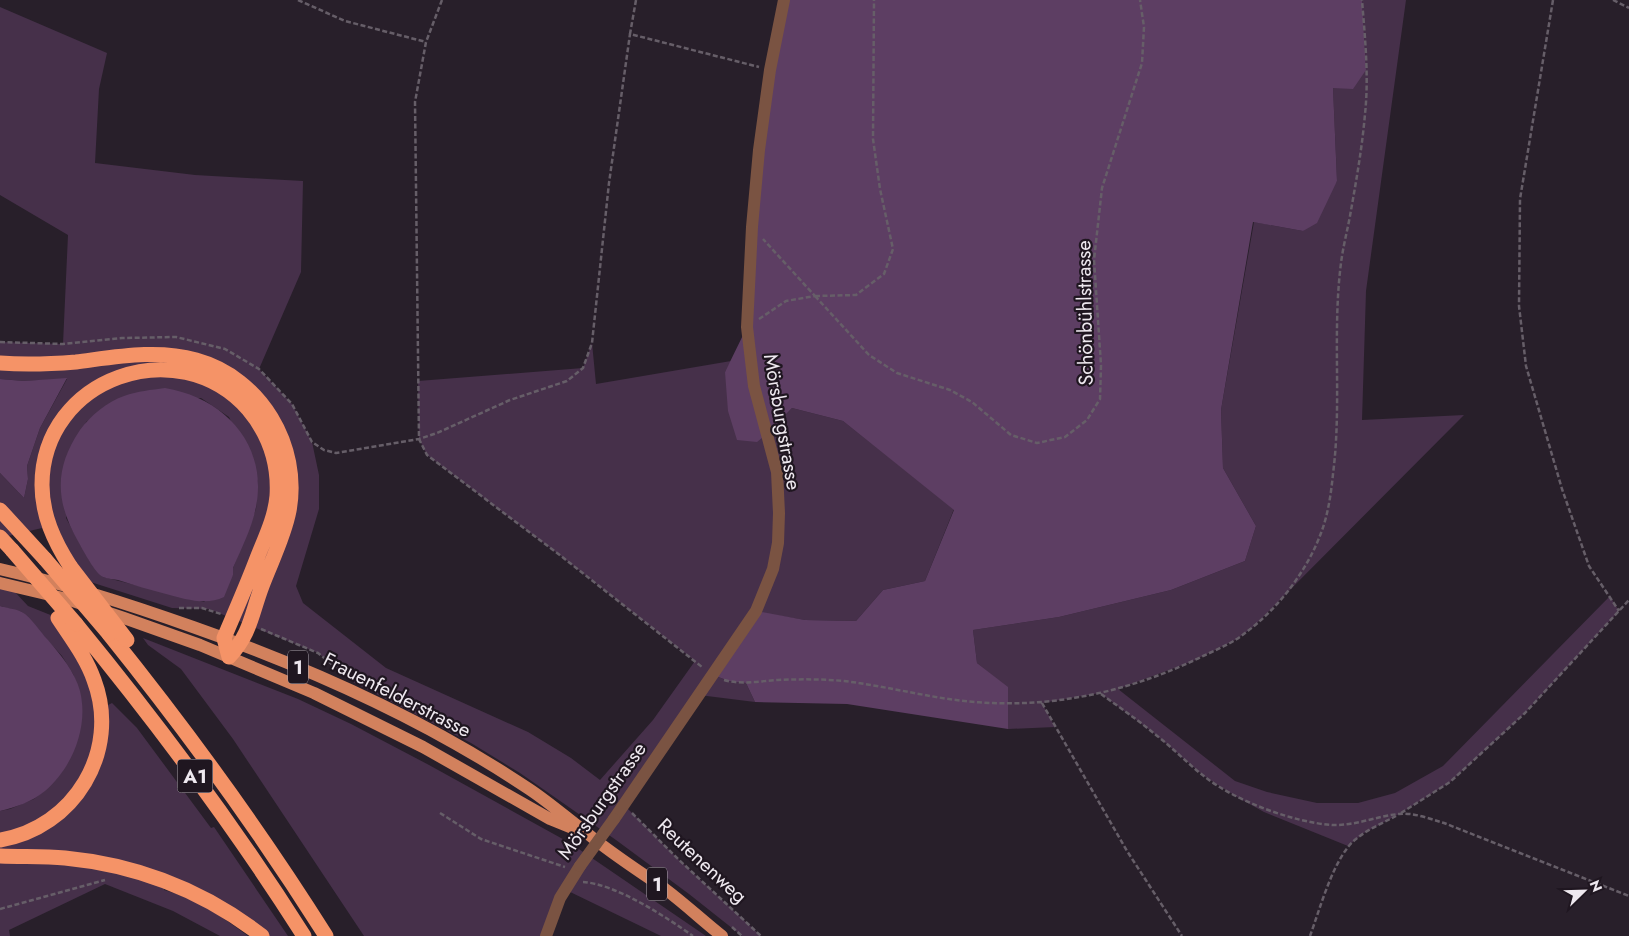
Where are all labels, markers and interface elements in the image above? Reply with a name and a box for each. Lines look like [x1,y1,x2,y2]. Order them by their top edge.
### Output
street label: Schönbühlstrasse [1069,240,1101,386]
street label: Mörsburgstrasse [756,352,808,492]
street label: Frauenfelderstrasse [318,645,476,745]
road number: 1 [288,650,308,684]
street label: Mörsburgstrasse [551,736,653,866]
road number: A1 [178,759,212,792]
street label: Reutenenweg [651,812,753,910]
north arrow [1559,866,1609,916]
road number: 1 [647,868,667,901]
text: N [1585,877,1607,895]

